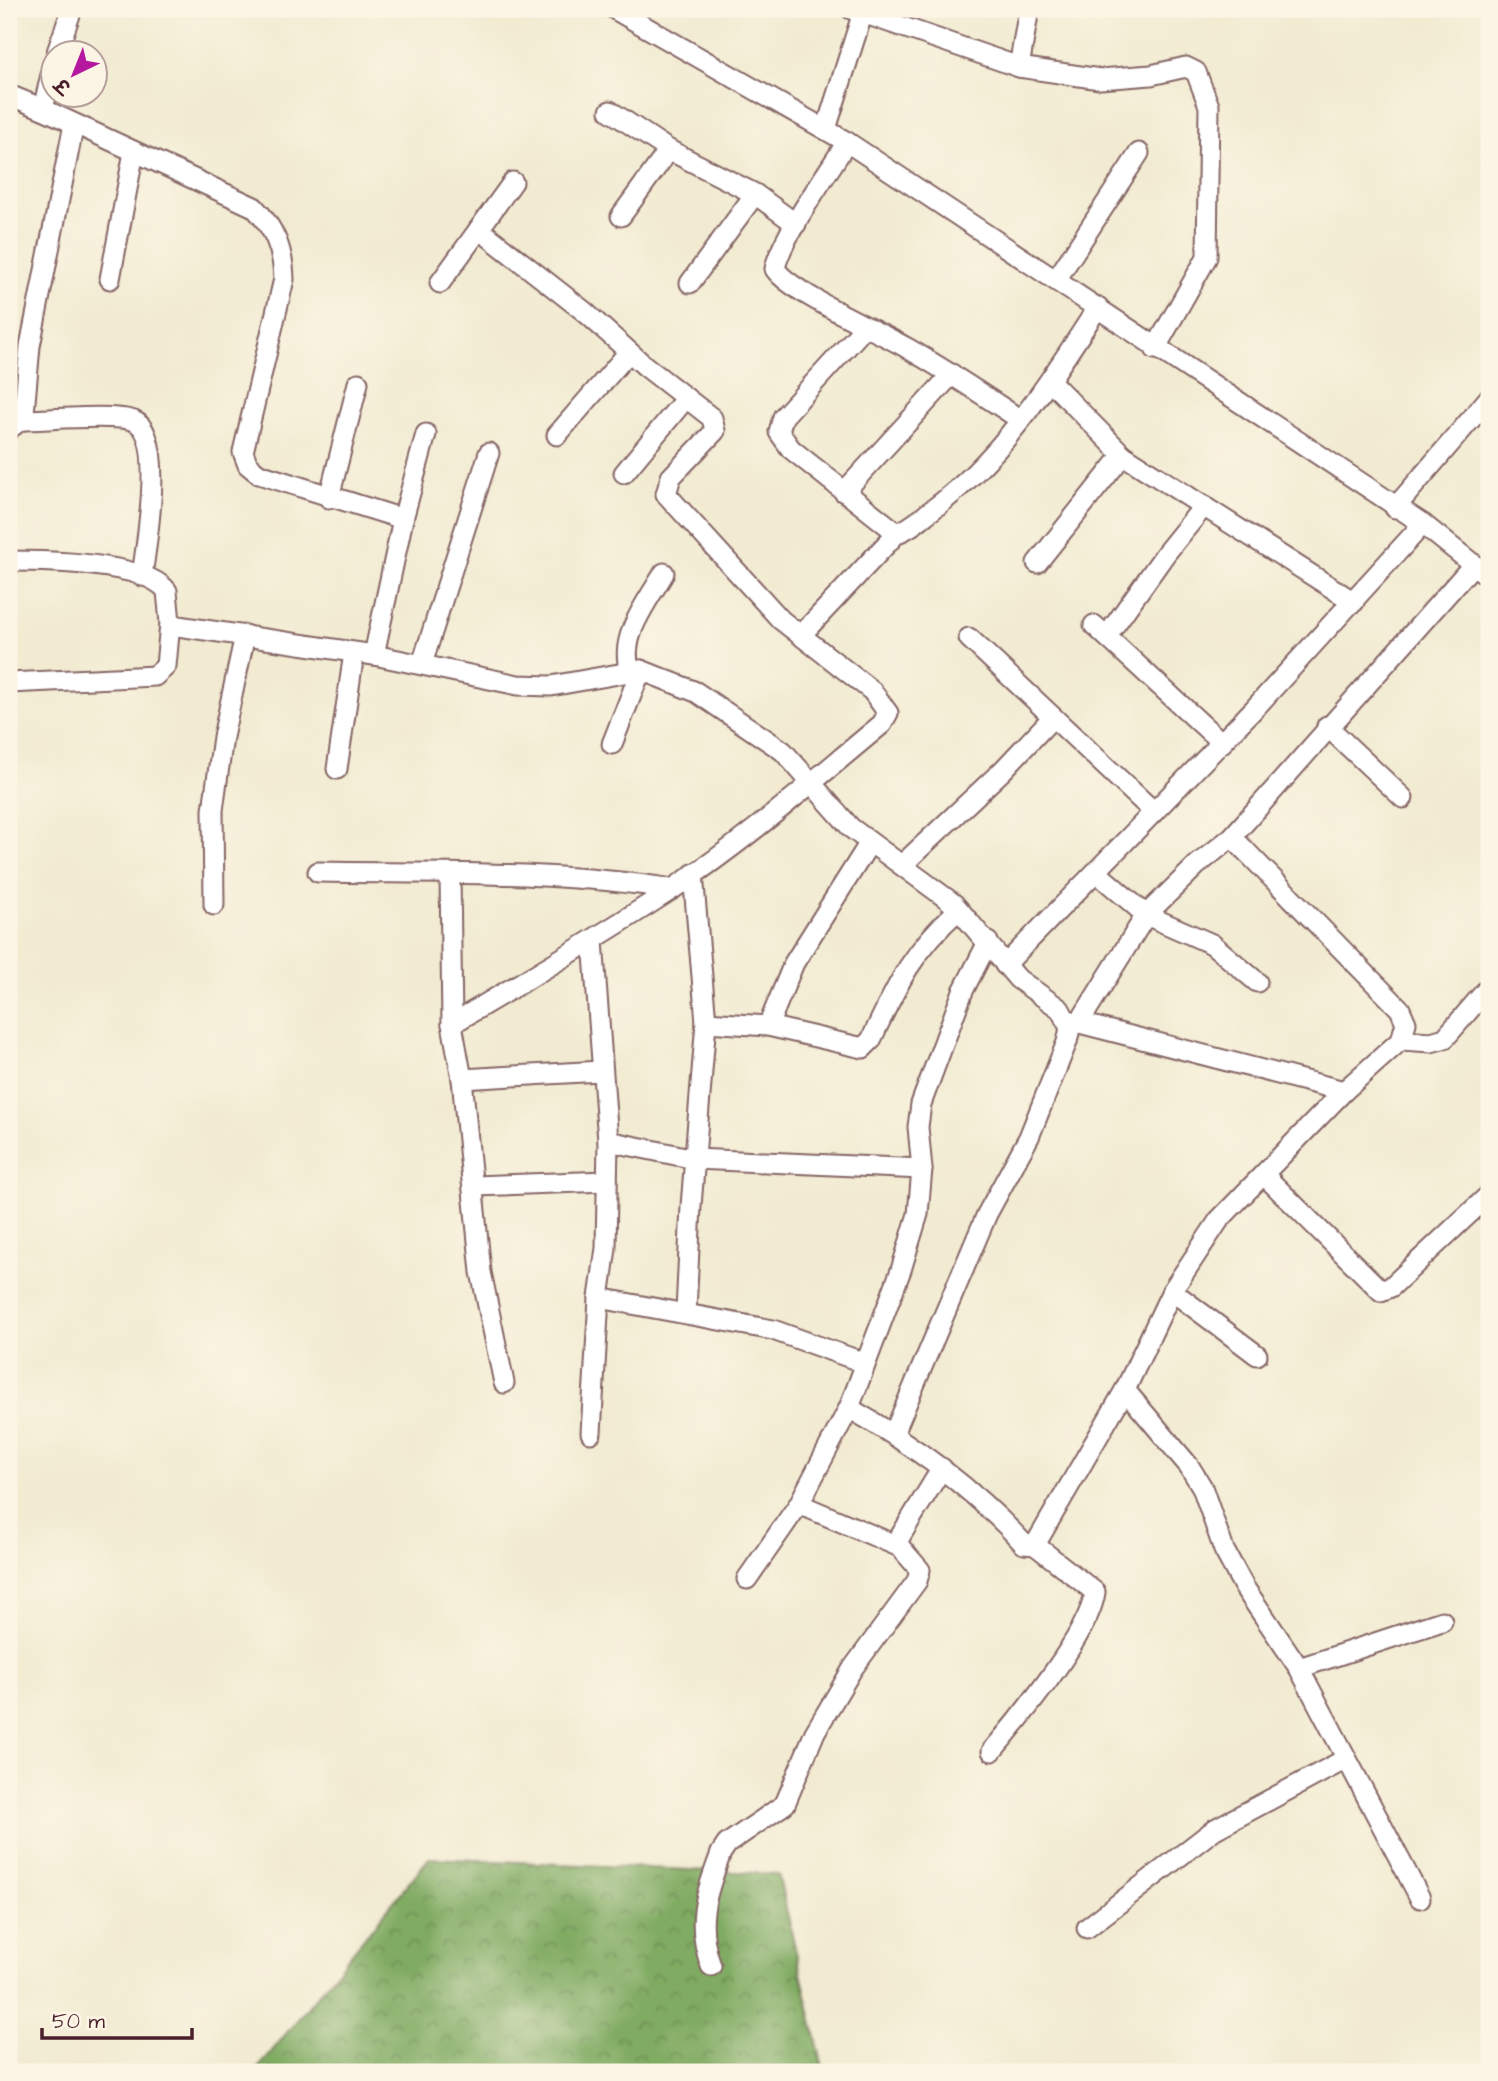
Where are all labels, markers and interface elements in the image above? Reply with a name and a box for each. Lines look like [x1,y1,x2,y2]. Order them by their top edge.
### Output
north arrow [38,38,108,108]
text: उ [48,70,79,101]
scale bar [42,1997,192,2041]
text: 50 m [52,2007,106,2036]

